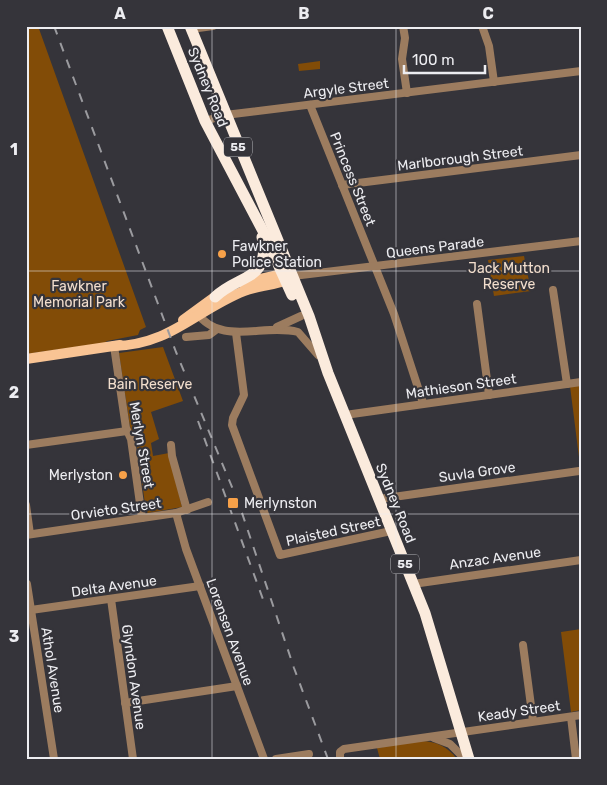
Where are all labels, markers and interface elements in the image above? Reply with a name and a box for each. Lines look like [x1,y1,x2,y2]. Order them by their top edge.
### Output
text: A [114,4,126,23]
text: B [298,4,310,23]
text: C [482,4,494,23]
scale bar [404,42,486,74]
street label: Sydney Road [184,45,231,130]
text: 100 m [412,51,454,69]
street label: Argyle Street [302,75,390,102]
street label: Princess Street [326,130,379,229]
road number: 55 [224,138,252,156]
text: 1 [10,140,18,159]
street label: Marlborough Street [396,142,524,175]
street label: Queens Parade [385,233,485,262]
place label: Fawkner Police Station [232,238,322,271]
marker: Fawkner Police Station [216,248,228,260]
park label: Jack Mutton Reserve [468,260,550,293]
park label: Fawkner Memorial Park [33,278,126,311]
street label: Mathieson Street [405,370,518,403]
park label: Bain Reserve [108,376,193,393]
text: 2 [9,383,19,402]
street label: Merlyn Street [126,400,158,490]
street label: Suvla Grove [438,459,517,486]
street label: Sydney Road [372,461,419,546]
place label: Merlyston [49,467,113,484]
marker: Merlyston [117,469,129,481]
street label: Orvieto Street [70,495,163,524]
place label: Merlynston [244,495,317,512]
marker: Merlynston [226,496,240,510]
street label: Plaisted Street [284,513,382,550]
street label: Anzac Avenue [448,544,542,573]
road number: 55 [391,554,419,574]
street label: Delta Avenue [70,572,158,601]
street label: Lorensen Avenue [202,576,257,688]
street label: Glyndon Avenue [118,623,149,731]
street label: Athol Avenue [37,626,68,714]
text: 3 [9,627,19,646]
street label: Keady Street [477,697,562,726]

